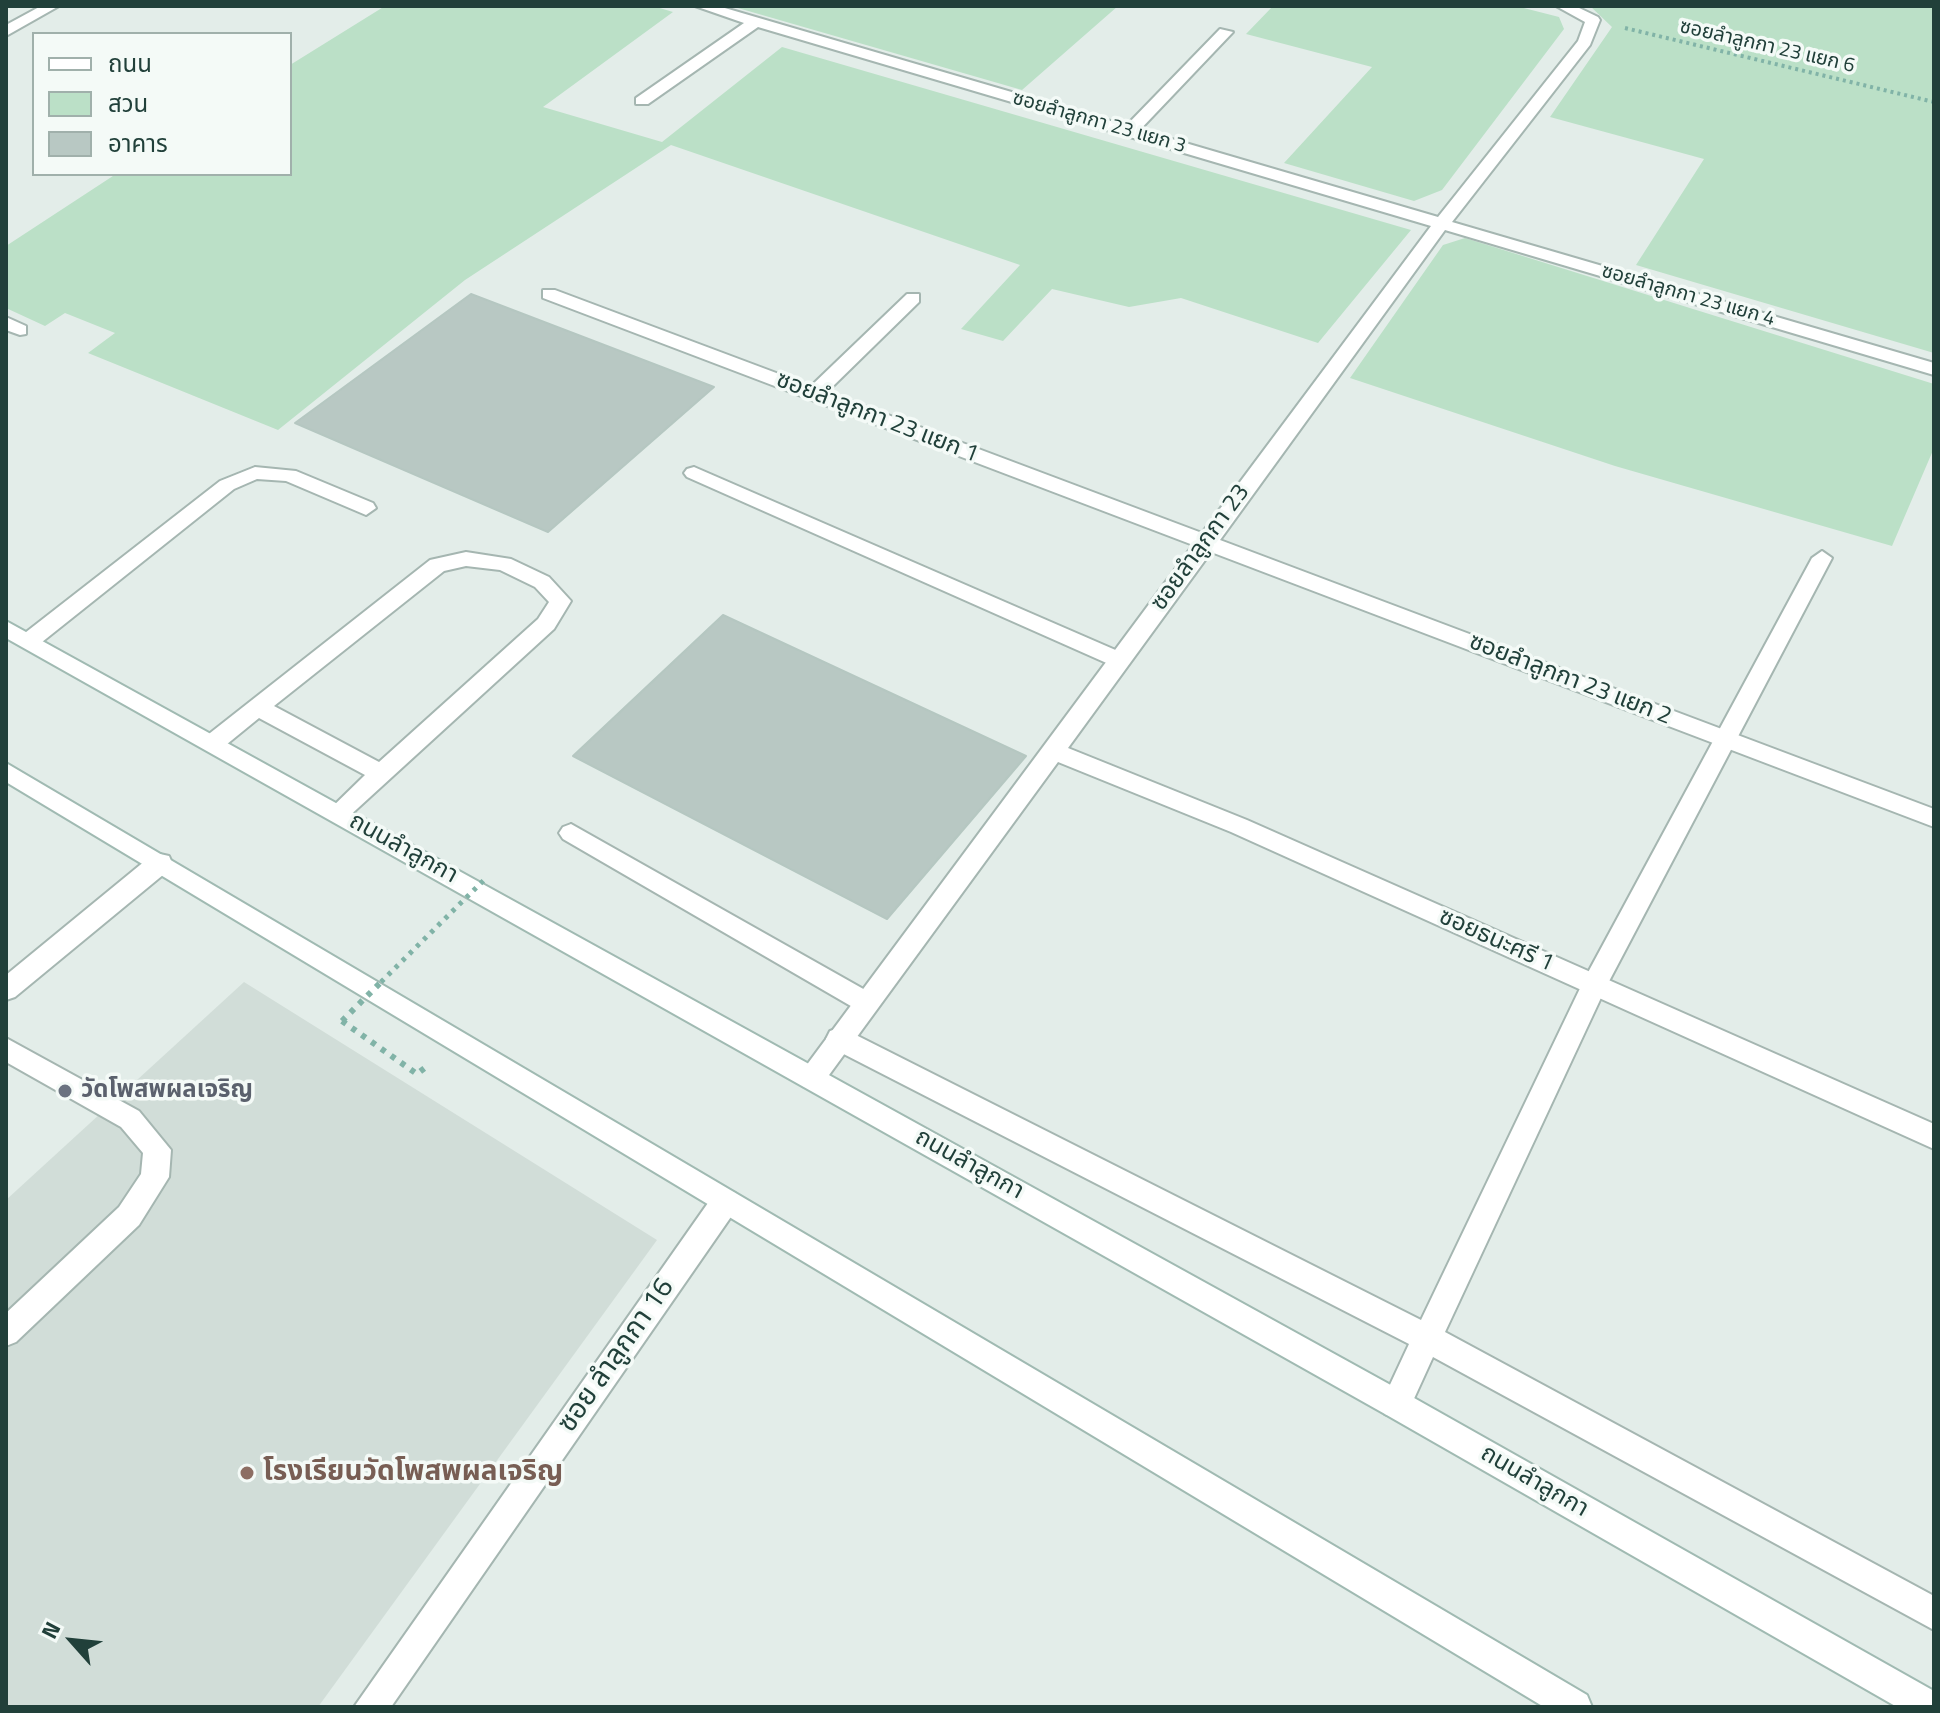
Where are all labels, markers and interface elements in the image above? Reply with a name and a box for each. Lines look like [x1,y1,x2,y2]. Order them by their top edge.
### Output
street label: ซอยลำลูกกา 23 แยก 6 [1677,15,1857,79]
legend [32,32,292,176]
text: ถนน [108,45,152,81]
text: สวน [108,85,148,121]
street label: ซอยลำลูกกา 23 แยก 3 [1010,87,1188,159]
text: อาคาร [108,125,168,161]
street label: ซอยลำลูกกา 23 แยก 4 [1599,260,1777,332]
street label: ซอยลำลูกกา 23 แยก 1 [772,366,982,470]
street label: ซอยลำลูกกา 23 [1145,479,1257,617]
street label: ซอยลำลูกกา 23 แยก 2 [1465,628,1675,732]
street label: ถนนลำลูกกา [344,807,462,891]
street label: ซอยธนะศรี 1 [1434,903,1558,979]
place label: วัดโพสพผลเจริญ [81,1077,253,1105]
marker: วัดโพสพผลเจริญ [56,1082,74,1100]
street label: ถนนลำลูกกา [910,1123,1028,1207]
street label: ซอย ลำลูกกา 16 [552,1273,682,1439]
street label: ถนนลำลูกกา [1475,1440,1593,1524]
place label: โรงเรียนวัดโพสพผลเจริญ [263,1456,563,1490]
marker: โรงเรียนวัดโพสพผลเจริญ [238,1464,256,1482]
north arrow [32,1601,112,1681]
text: N [32,1616,69,1645]

